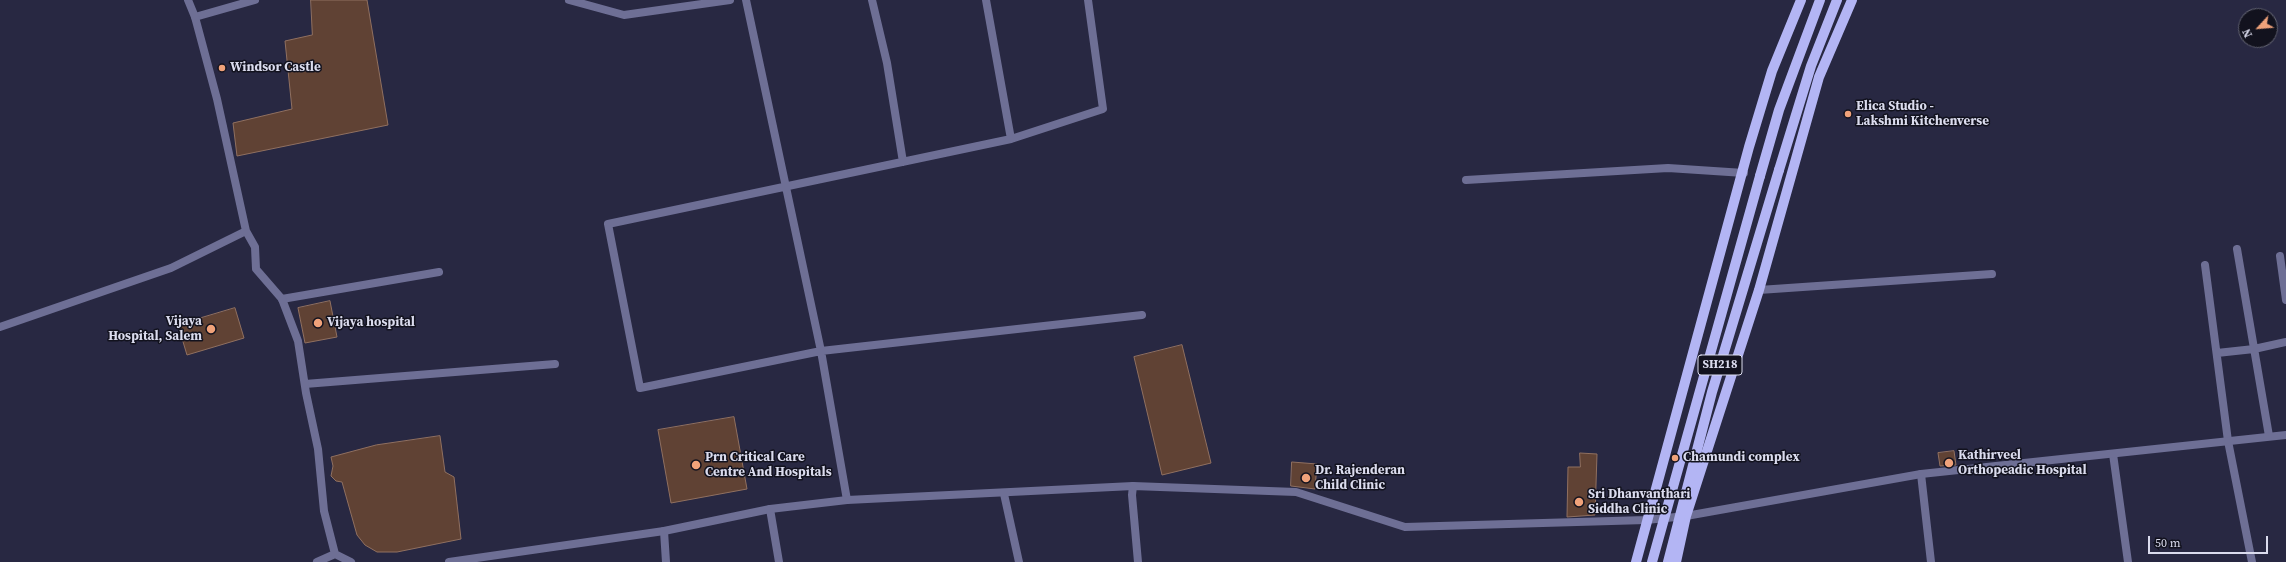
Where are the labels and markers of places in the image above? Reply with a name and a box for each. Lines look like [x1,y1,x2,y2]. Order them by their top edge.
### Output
place label: Windsor Castle [230,60,321,76]
marker: Windsor Castle [217,63,227,73]
place label: Elica Studio - Lakshmi Kitchenverse [1856,99,1989,130]
marker: Elica Studio - Lakshmi Kitchenverse [1843,109,1853,119]
place label: Vijaya Hospital, Salem [108,314,202,345]
place label: Vijaya hospital [327,315,415,331]
marker: Vijaya hospital [312,317,324,329]
marker: Vijaya Hospital, Salem [205,323,217,335]
place label: Kathirveel Orthopeadic Hospital [1958,448,2087,479]
place label: Prn Critical Care Centre And Hospitals [705,450,832,481]
place label: Chamundi complex [1683,450,1800,466]
marker: Chamundi complex [1670,453,1680,463]
marker: Kathirveel Orthopeadic Hospital [1943,457,1955,469]
marker: Prn Critical Care Centre And Hospitals [690,459,702,471]
place label: Dr. Rajenderan Child Clinic [1315,463,1405,494]
marker: Dr. Rajenderan Child Clinic [1300,472,1312,484]
place label: Sri Dhanvanthari Siddha Clinic [1588,487,1690,518]
marker: Sri Dhanvanthari Siddha Clinic [1573,496,1585,508]

